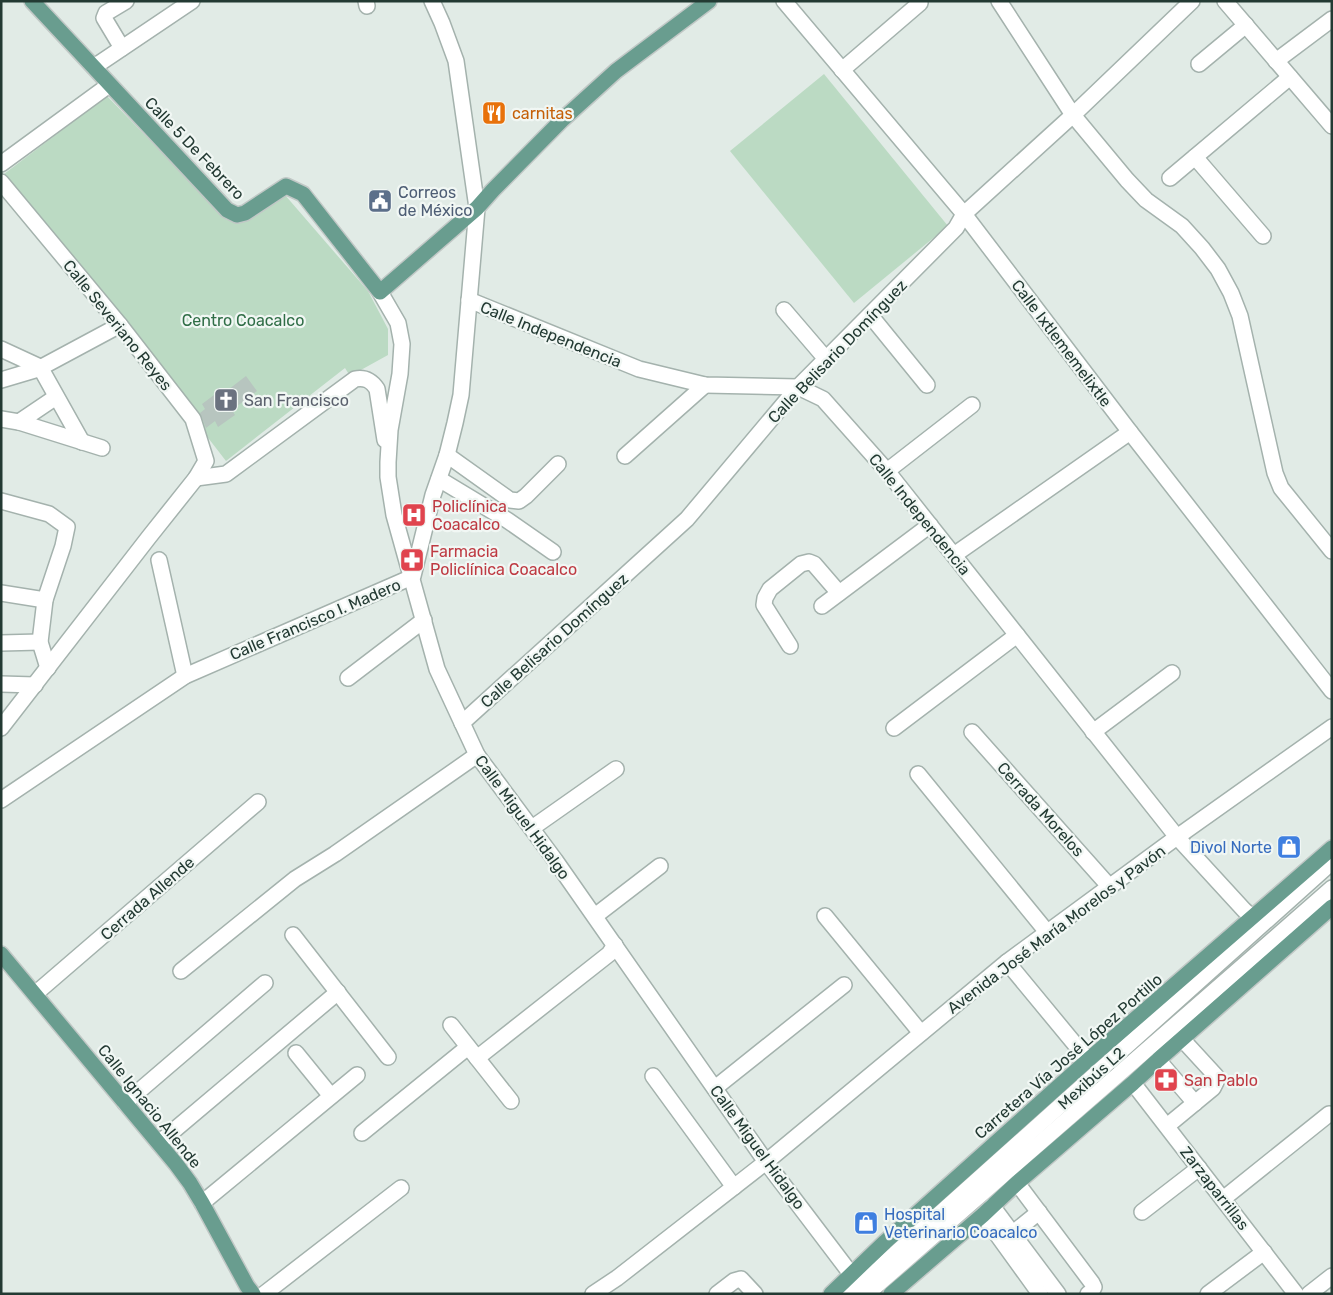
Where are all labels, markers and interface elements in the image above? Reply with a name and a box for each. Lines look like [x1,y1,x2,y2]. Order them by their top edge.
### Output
street label: Calle 5 De Febrero [141,93,248,204]
restaurant icon: carnitas [481,100,507,126]
place label: carnitas [512,104,573,123]
place label: Correos de México [398,183,472,220]
public building icon: Correos de México [367,188,393,214]
street label: Calle Severiano Reyes [59,256,176,394]
street label: Calle Belisario Domínguez [764,276,911,427]
street label: Calle Ixtlememelixtle [1008,276,1116,411]
street label: Calle Independencia [477,297,624,371]
park label: Centro Coacalco [182,311,304,330]
church icon: San Francisco [213,387,239,413]
place label: San Francisco [244,391,349,410]
street label: Calle Independencia [865,450,974,579]
place label: Policlínica Coacalco [432,497,507,534]
hospital icon: Policlínica Coacalco [401,502,427,528]
place label: Farmacia Policlínica Coacalco [430,542,577,579]
pharmacy icon: Farmacia Policlínica Coacalco [399,547,425,573]
street label: Calle Belisario Domínguez [477,569,632,712]
street label: Calle Francisco I. Madero [227,575,404,664]
street label: Calle Miguel Hidalgo [471,751,574,883]
street label: Cerrada Morelos [993,758,1088,861]
shop icon: Divol Norte [1276,834,1302,860]
place label: Divol Norte [1190,838,1272,857]
street label: Avenida José María Morelos y Pavón [943,841,1169,1018]
street label: Cerrada Allende [97,852,198,944]
street label: Carretera Vía José López Portillo [971,970,1166,1143]
street label: Calle Ignacio Allende [94,1041,205,1172]
street label: Mexibús L2 [1054,1043,1129,1113]
pharmacy icon: San Pablo [1153,1067,1179,1093]
place label: San Pablo [1184,1071,1258,1090]
street label: Calle Miguel Hidalgo [706,1081,809,1213]
street label: Zarzaparrillas [1176,1143,1253,1234]
place label: Hospital Veterinario Coacalco [884,1205,1038,1242]
shop icon: Hospital Veterinario Coacalco [853,1210,879,1236]

